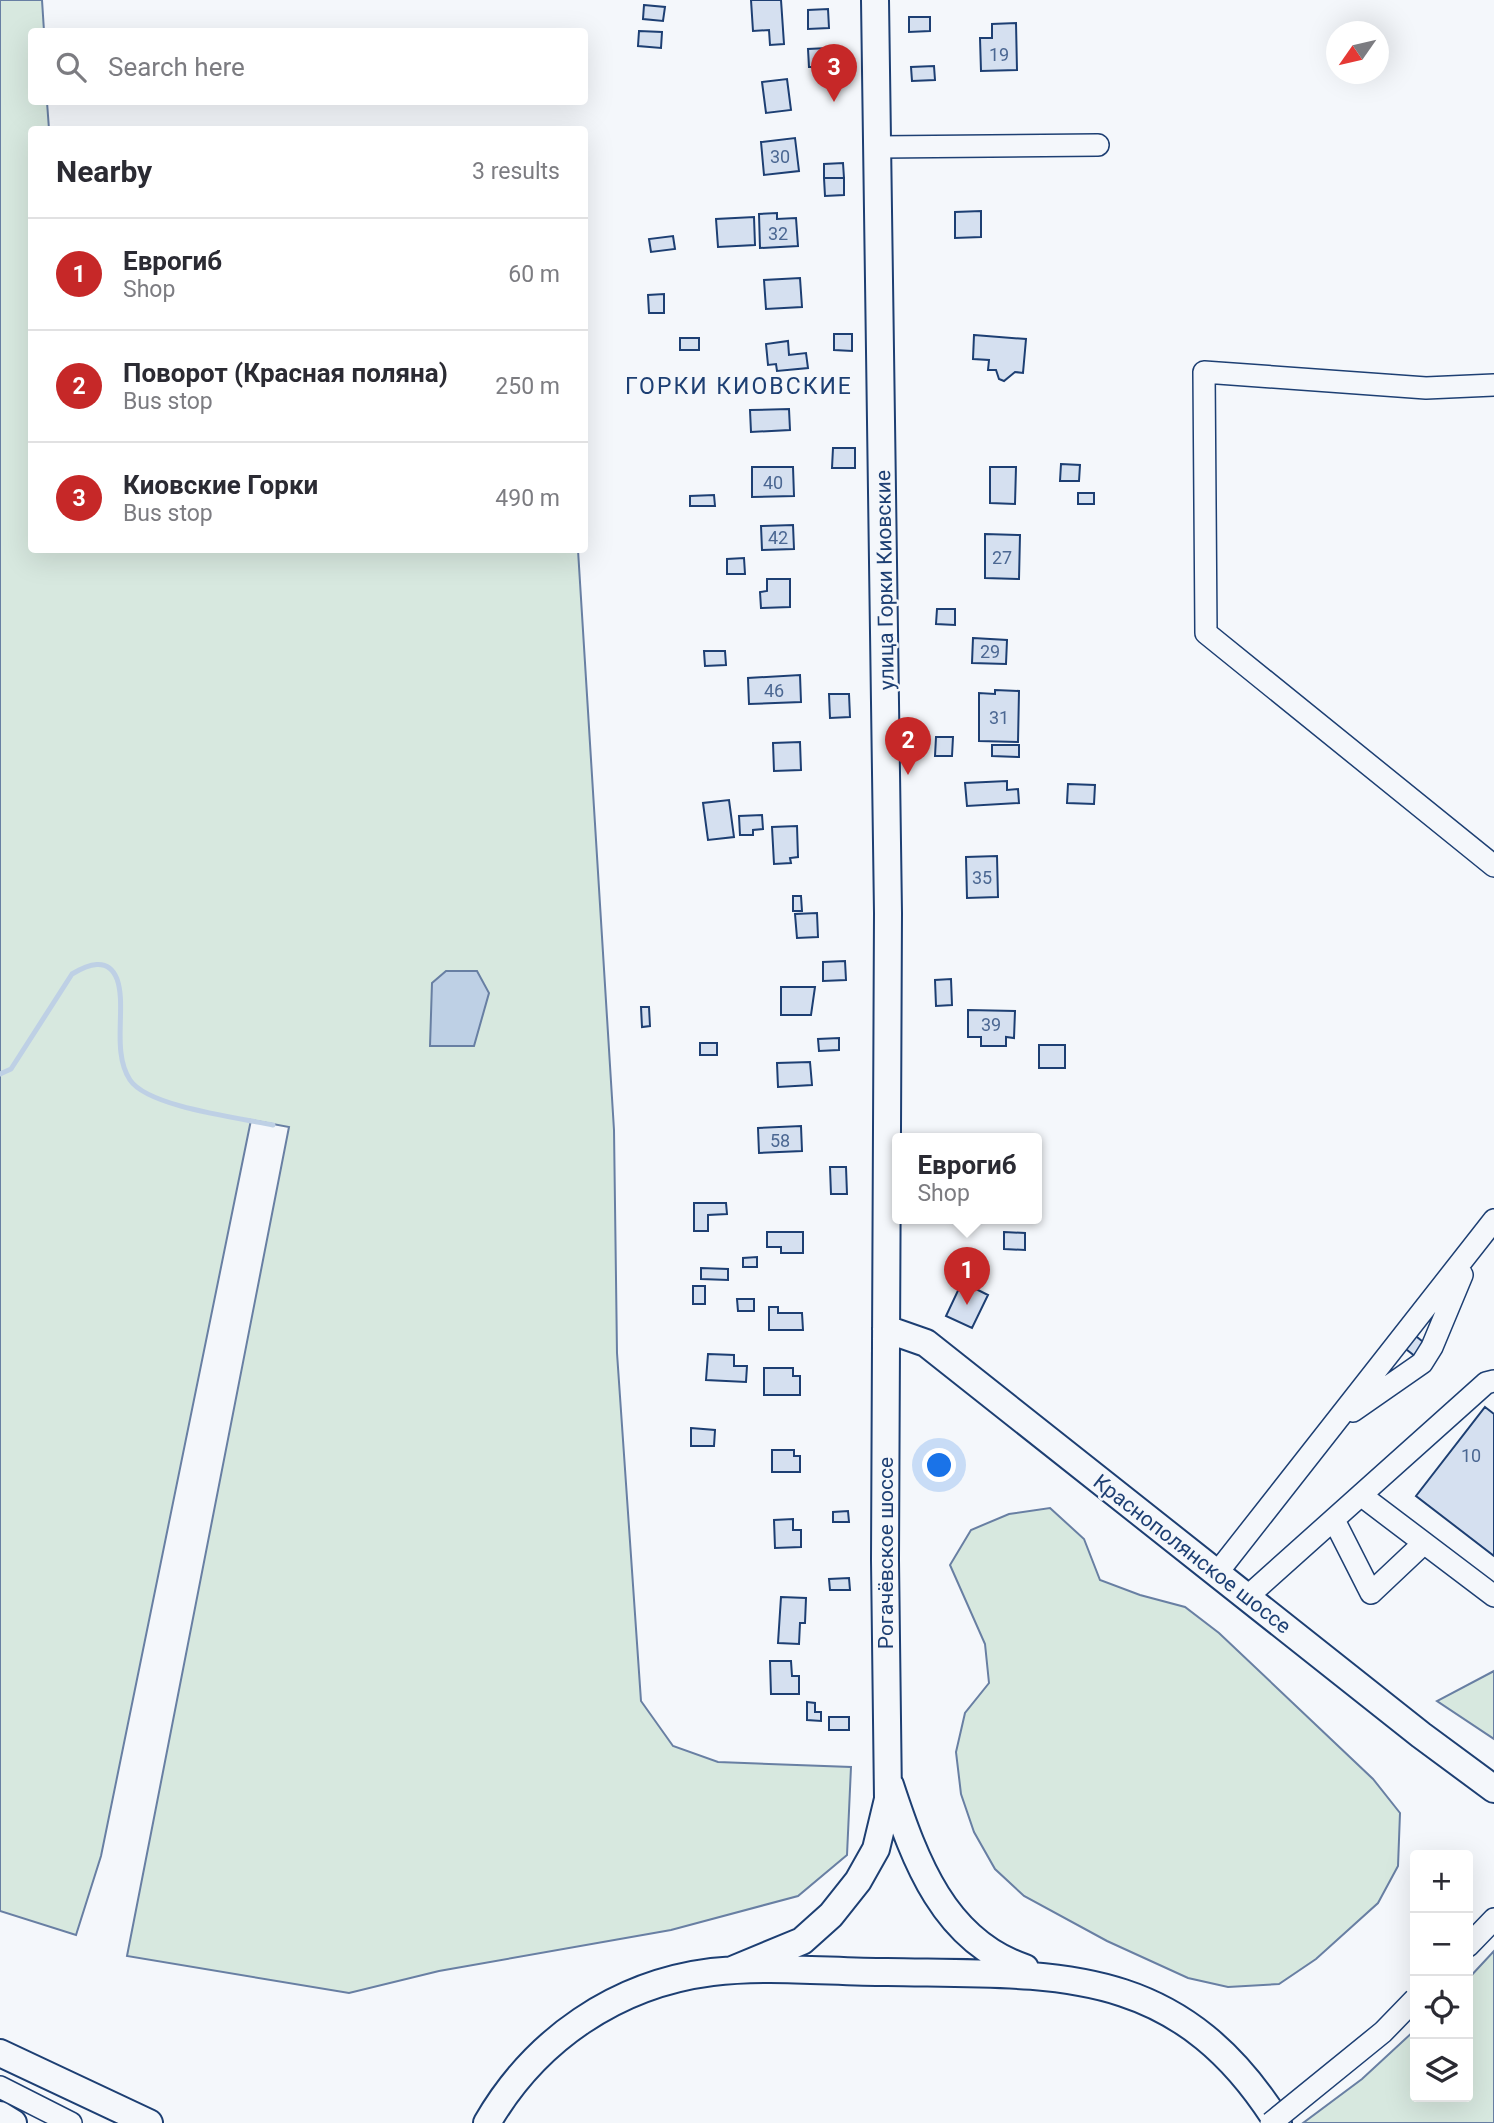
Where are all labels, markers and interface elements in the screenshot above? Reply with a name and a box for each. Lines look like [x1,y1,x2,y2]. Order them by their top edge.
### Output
north arrow [1326,21,1389,84]
search box [28,28,588,105]
pin: 3 [811,44,857,102]
house number: 19 [989,44,1009,65]
icon: search [52,48,90,86]
text: Search here [108,52,245,82]
house number: 30 [770,146,790,167]
text: Nearby [56,154,152,189]
text: 3 results [472,158,560,185]
house number: 32 [768,223,788,244]
text: Еврогиб [123,246,222,276]
text: 1 [72,261,86,288]
text: 60 m [508,261,560,288]
text: Shop [123,276,175,303]
text: Поворот (Красная поляна) [123,358,448,388]
text: 2 [72,373,86,400]
text: 250 m [495,373,560,400]
district label: ГОРКИ КИОВСКИЕ [625,373,853,400]
text: Bus stop [123,388,213,415]
text: Киовские Горки [123,470,318,500]
street label: улица Горки Киовские [871,470,899,690]
house number: 40 [763,472,783,493]
text: 3 [72,485,86,512]
text: 490 m [495,485,560,512]
text: Bus stop [123,500,213,527]
house number: 42 [768,527,788,548]
house number: 27 [992,547,1012,568]
house number: 29 [980,641,1000,662]
house number: 46 [764,680,784,701]
house number: 31 [989,707,1009,728]
pin: 2 [885,717,931,775]
house number: 35 [972,867,992,888]
house number: 39 [981,1014,1001,1035]
house number: 58 [770,1130,790,1151]
popup [892,1133,1042,1224]
text: Еврогиб [917,1150,1017,1180]
text: Shop [917,1180,970,1207]
pin: 1 [944,1247,990,1305]
house number: 10 [1461,1445,1481,1466]
your location [922,1448,956,1482]
street label: Рогачёвское шоссе [874,1457,898,1649]
street label: Краснополянское шоссе [1089,1469,1295,1639]
map controls [1410,1850,1473,2102]
button: + [1410,1850,1473,1913]
button: − [1410,1913,1473,1976]
button: locate [1410,1976,1473,2039]
button: layers [1410,2039,1473,2102]

